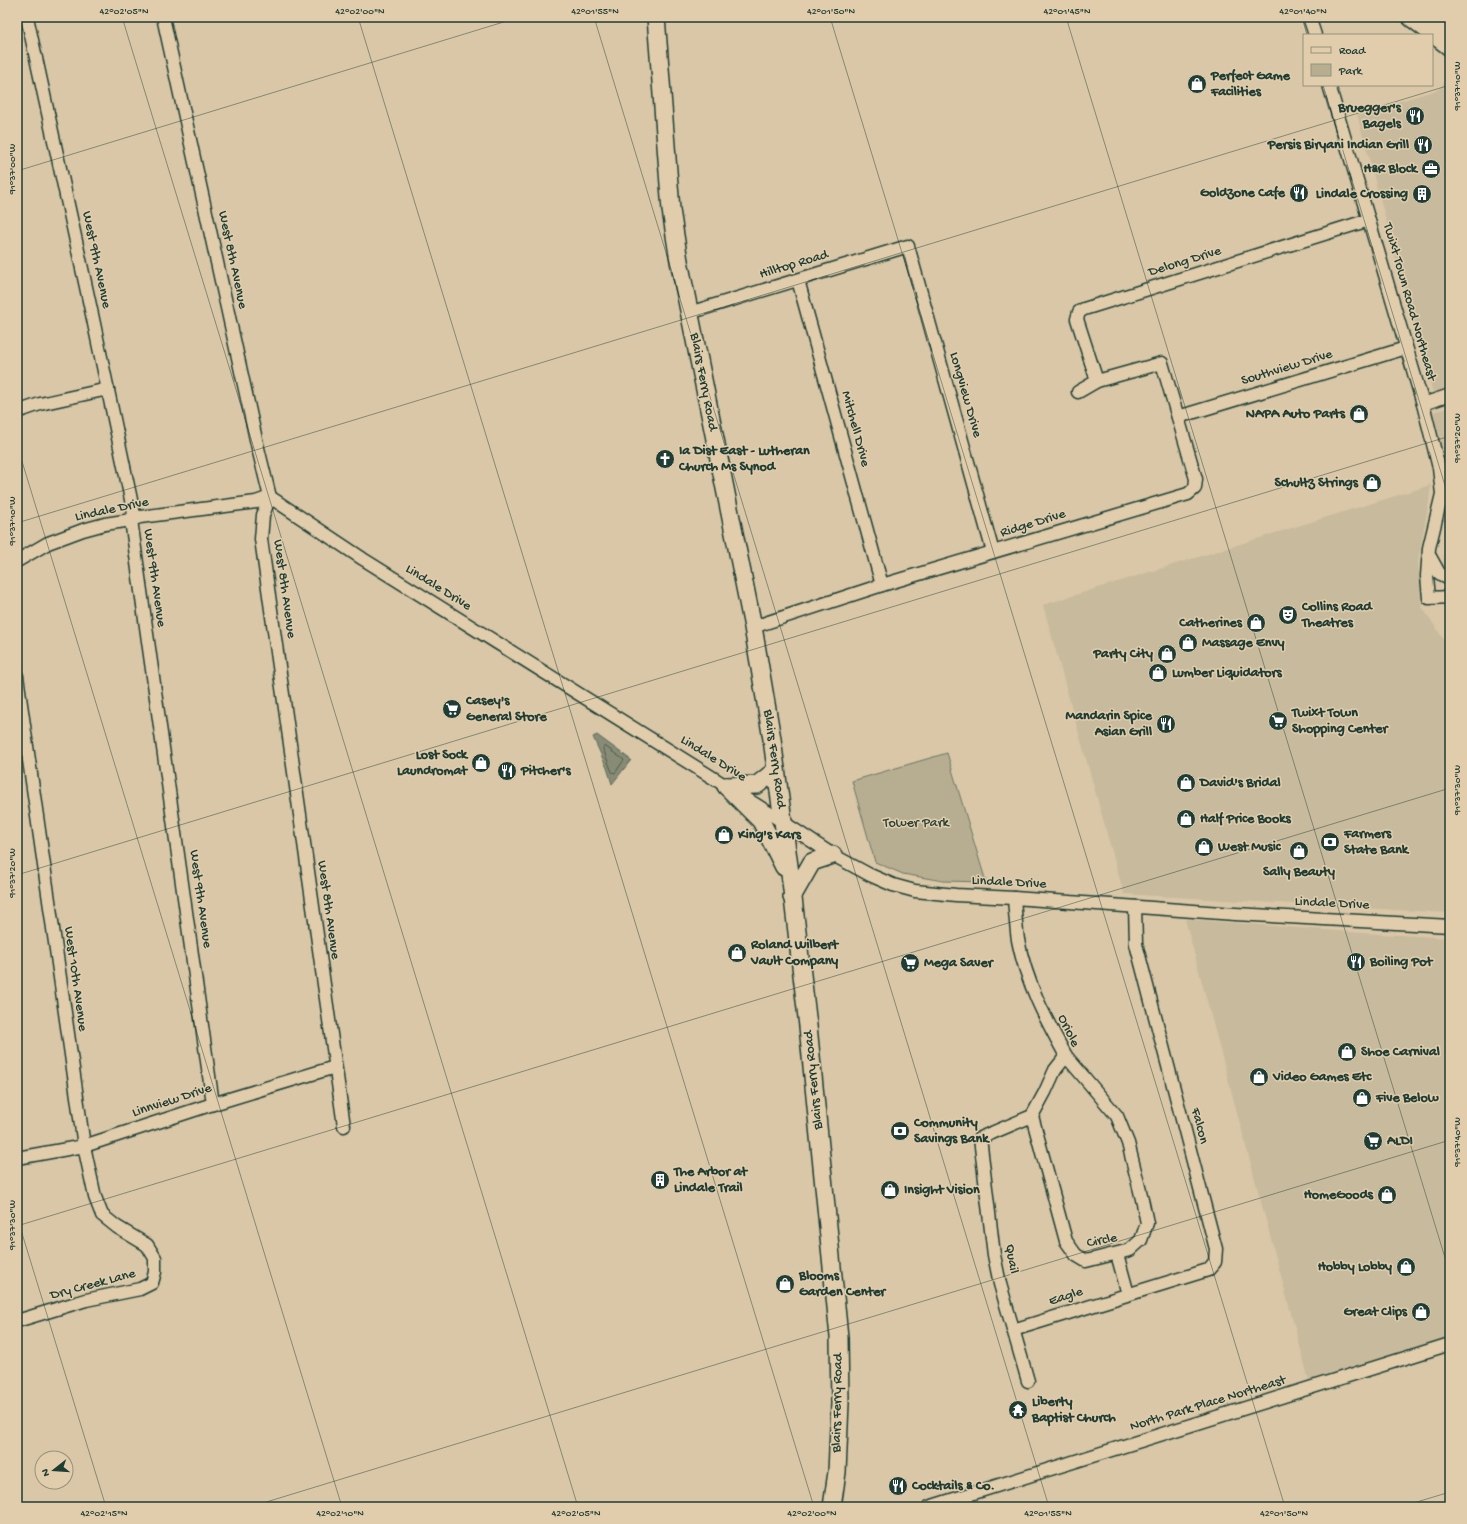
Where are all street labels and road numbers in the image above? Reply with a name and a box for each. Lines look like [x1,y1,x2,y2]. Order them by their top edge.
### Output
street label: West 9th Avenue [77,210,115,311]
street label: West 8th Avenue [213,210,251,311]
street label: Twixt Town Road Northeast [1378,220,1440,384]
street label: Delong Drive [1146,243,1224,281]
street label: Hilltop Road [758,246,832,284]
street label: Blairs Ferry Road [685,331,721,434]
street label: Southview Drive [1239,346,1335,390]
street label: Longview Drive [945,350,986,440]
street label: Mitchell Drive [837,389,873,470]
street label: Lindale Drive [74,494,151,526]
street label: Ridge Drive [998,506,1069,542]
street label: West 9th Avenue [139,528,169,629]
street label: West 8th Avenue [269,538,299,640]
street label: Lindale Drive [402,561,475,615]
street label: Blairs Ferry Road [759,708,790,811]
street label: Lindale Drive [677,732,750,786]
street label: West 9th Avenue [185,849,215,950]
street label: West 8th Avenue [313,859,343,961]
street label: Lindale Drive [971,873,1048,893]
street label: Lindale Drive [1294,894,1371,914]
street label: West 10th Avenue [59,926,91,1033]
street label: Oriole [1053,1012,1083,1051]
street label: Blairs Ferry Road [800,1028,828,1131]
street label: Linnview Drive [130,1080,215,1122]
street label: Falcon [1186,1105,1212,1146]
street label: Circle [1085,1230,1119,1252]
street label: Quail [1000,1243,1022,1275]
street label: Dry Creek Lane [48,1265,138,1305]
street label: Eagle [1047,1283,1086,1310]
street label: Blairs Ferry Road [829,1351,847,1454]
street label: North Park Place Northeast [1128,1372,1289,1436]

